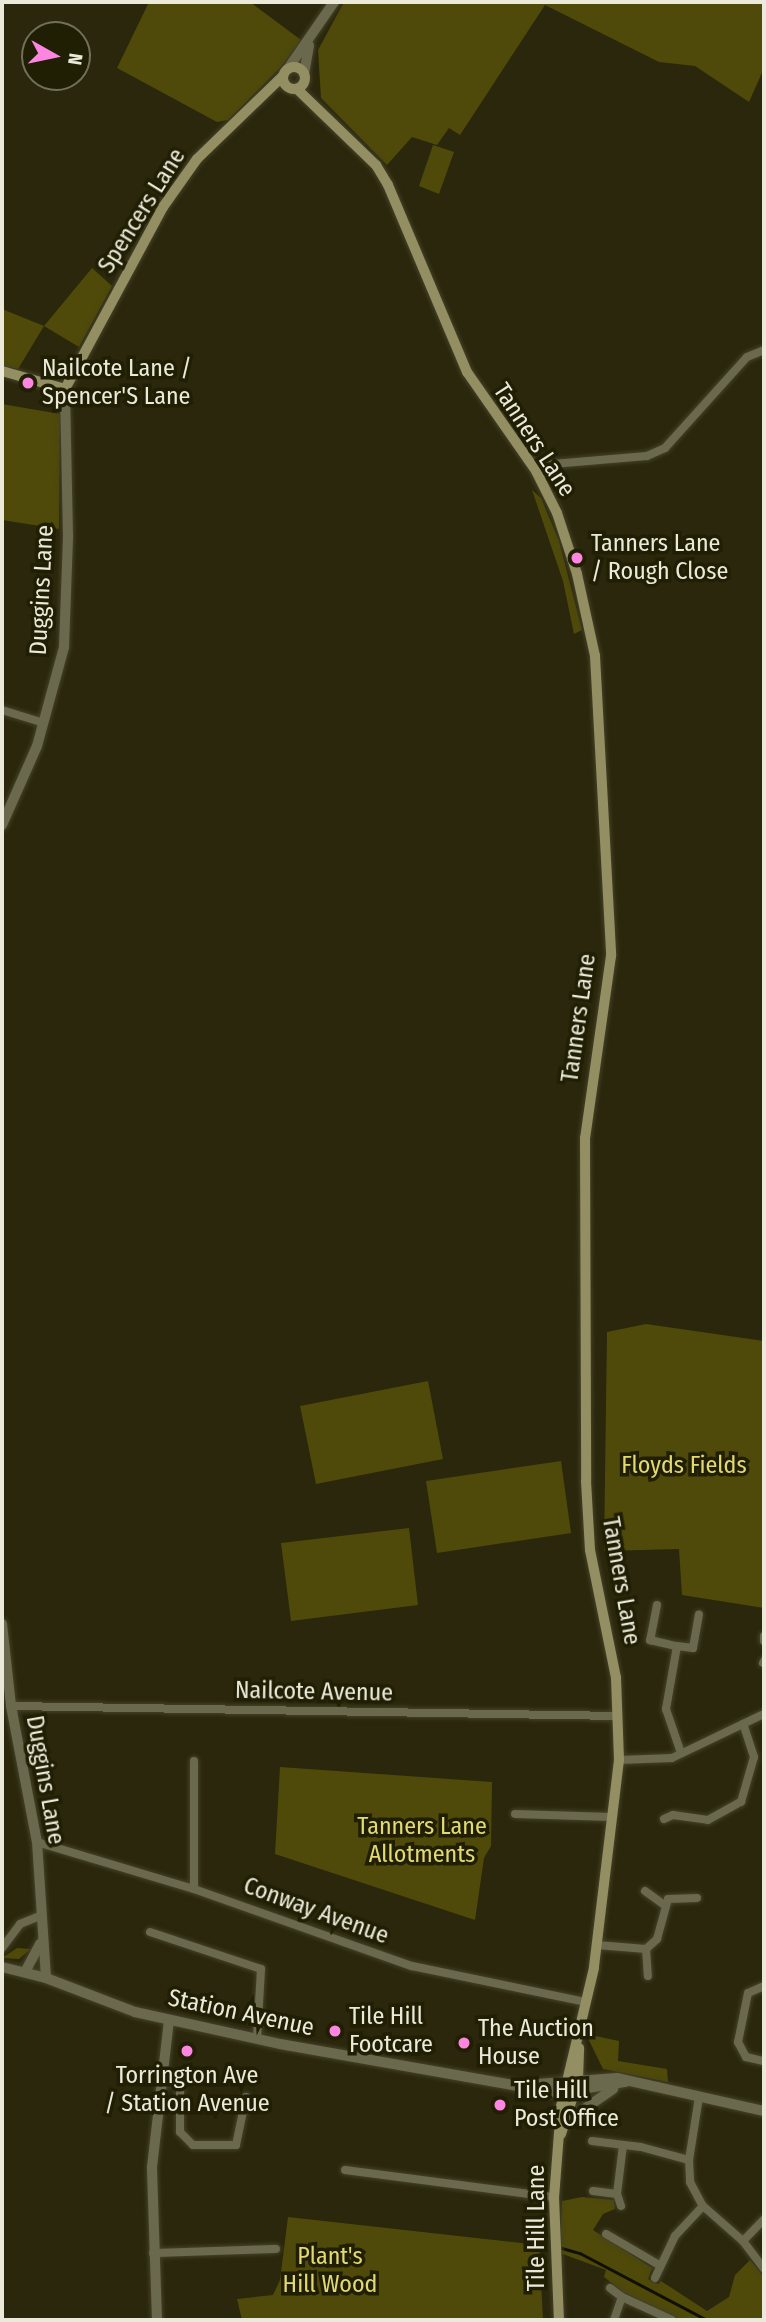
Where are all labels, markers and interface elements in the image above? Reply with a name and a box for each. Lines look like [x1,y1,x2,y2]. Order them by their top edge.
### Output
north arrow [21,21,91,91]
text: N [63,52,88,66]
street label: Spencers Lane [92,143,192,279]
place label: Nailcote Lane / Spencer'S Lane [42,355,192,411]
marker: Nailcote Lane / Spencer'S Lane [20,375,36,391]
street label: Tanners Lane [487,378,581,502]
street label: Duggins Lane [24,524,60,656]
place label: Tanners Lane / Rough Close [591,530,728,586]
marker: Tanners Lane / Rough Close [569,550,585,566]
street label: Tanners Lane [556,952,602,1084]
park label: Floyds Fields [621,1452,747,1480]
street label: Tanners Lane [596,1515,646,1647]
street label: Nailcote Avenue [235,1676,393,1708]
street label: Duggins Lane [19,1713,71,1847]
park label: Tanners Lane Allotments [357,1813,487,1869]
street label: Conway Avenue [240,1871,392,1951]
street label: Station Avenue [165,1984,317,2042]
place label: Tile Hill Footcare [349,2003,433,2059]
place label: The Auction House [478,2015,594,2071]
marker: Tile Hill Footcare [327,2023,343,2039]
marker: The Auction House [456,2035,472,2051]
marker: Torrington Ave / Station Avenue [179,2043,195,2059]
place label: Torrington Ave / Station Avenue [104,2062,270,2118]
place label: Tile Hill Post Office [514,2077,619,2133]
marker: Tile Hill Post Office [492,2097,508,2113]
street label: Tile Hill Lane [523,2165,551,2291]
park label: Plant's Hill Wood [283,2243,377,2299]

